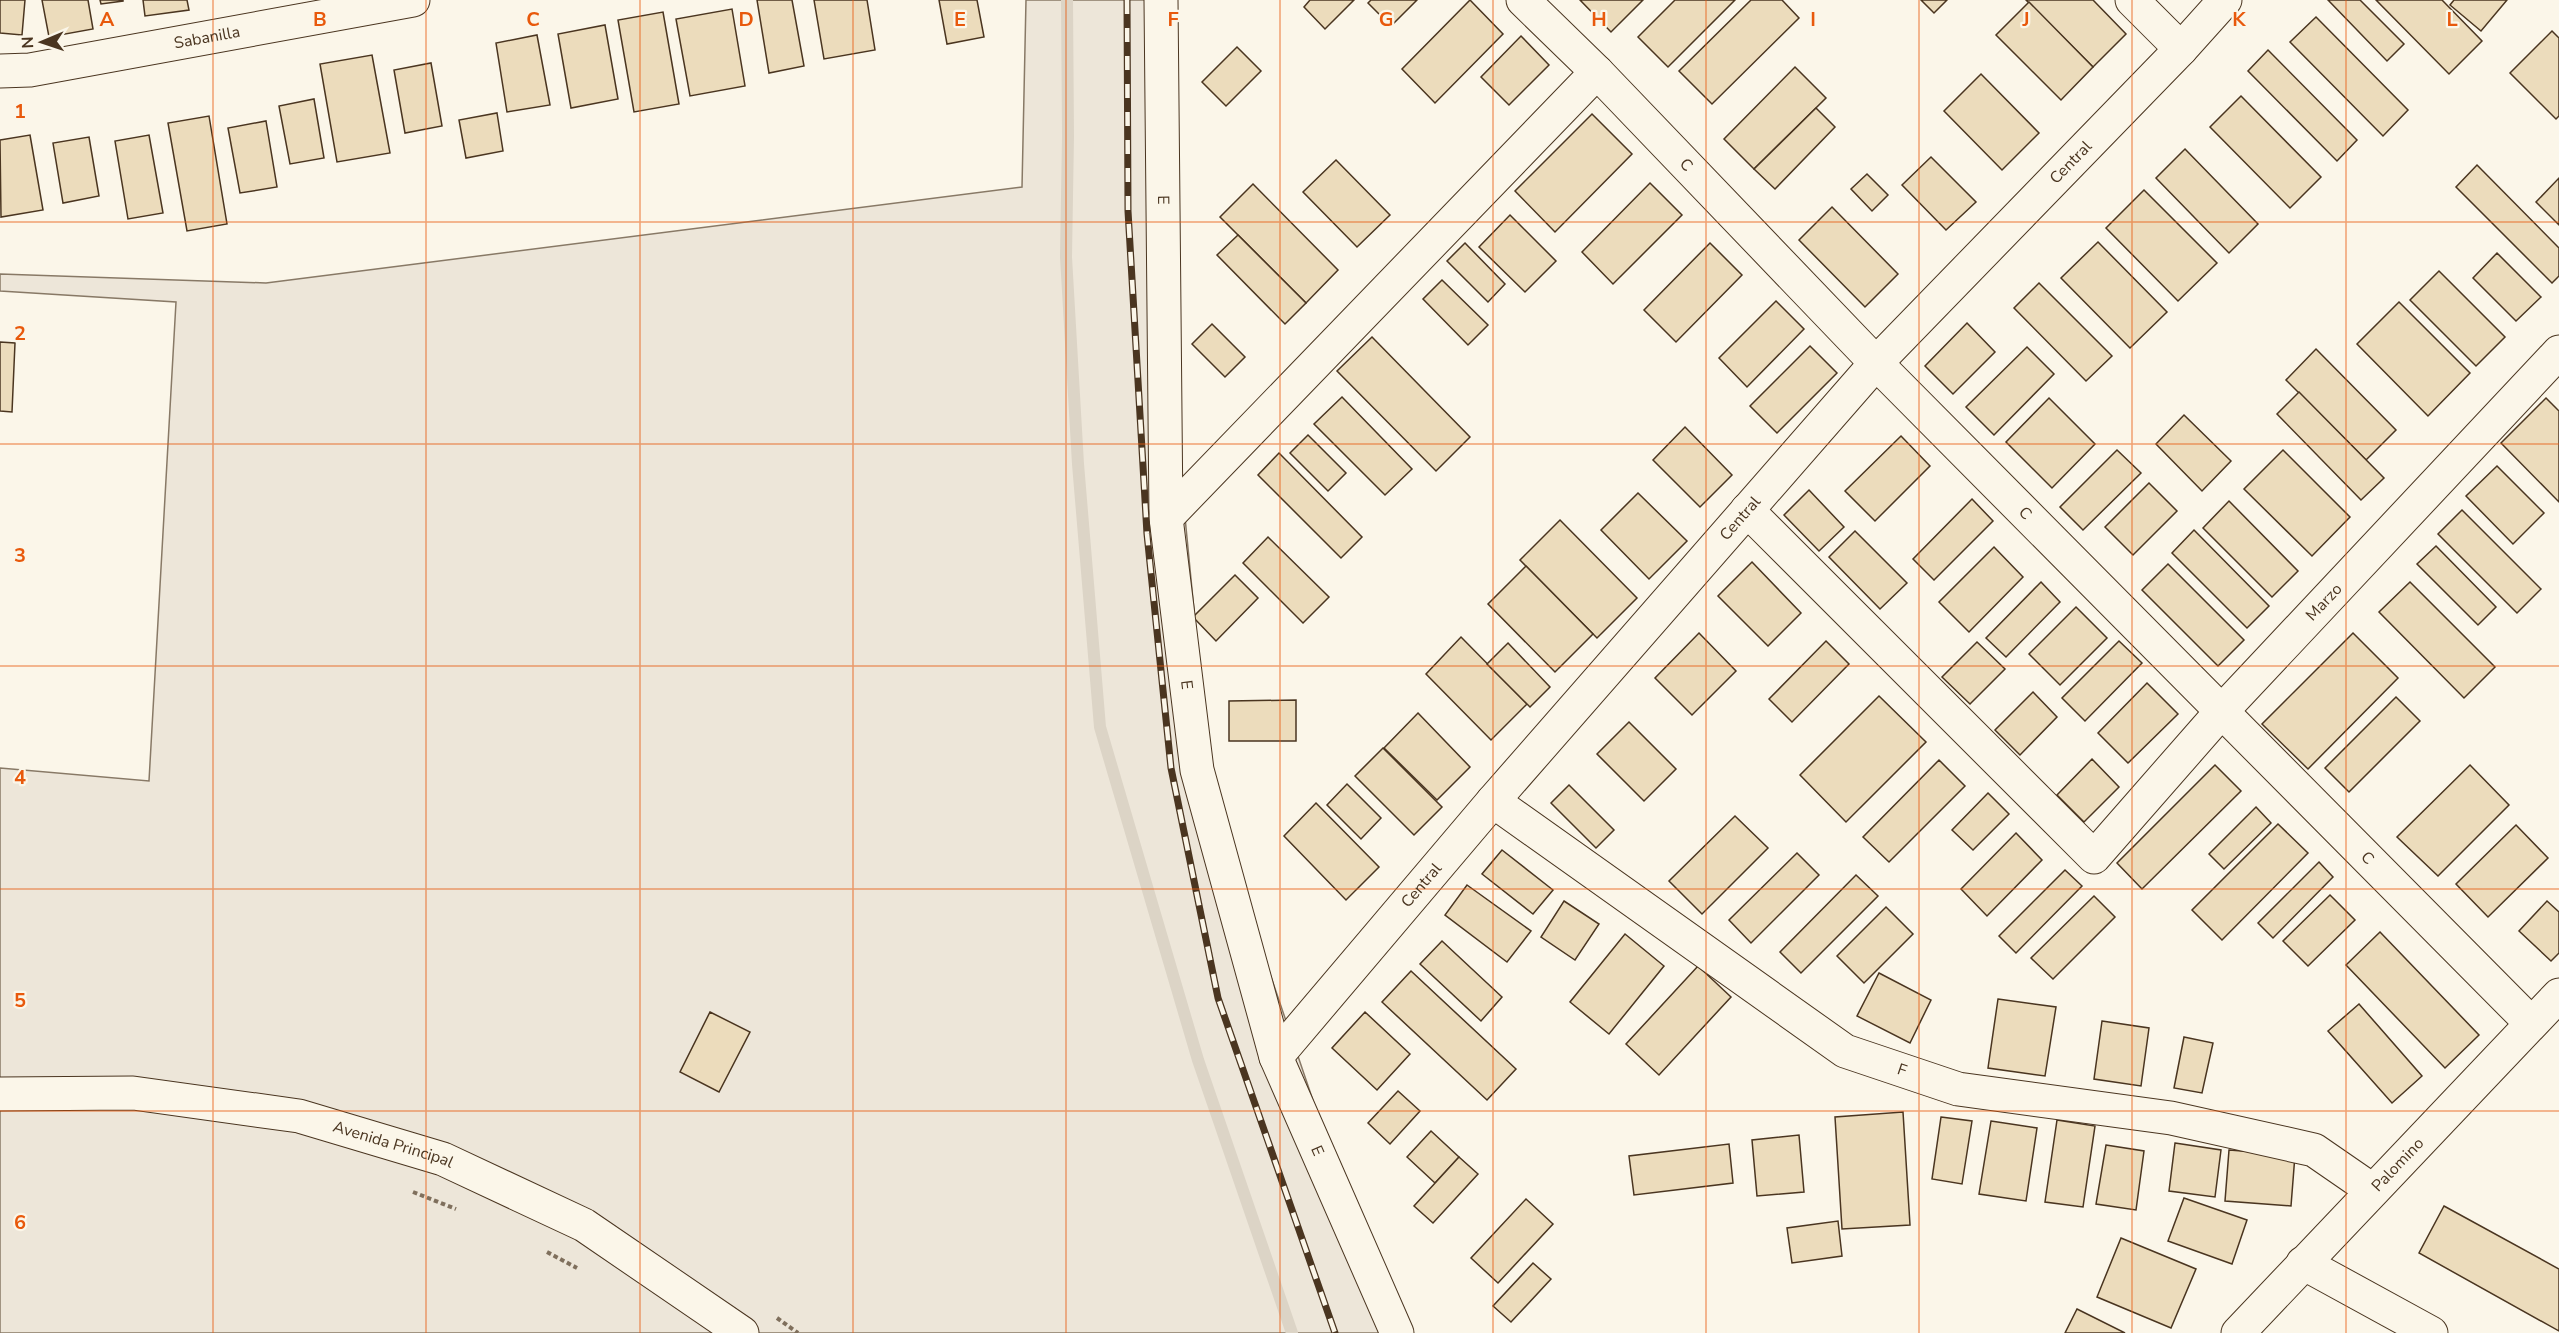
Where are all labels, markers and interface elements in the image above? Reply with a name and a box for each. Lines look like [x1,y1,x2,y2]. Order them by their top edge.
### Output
text: A [100,6,115,33]
text: B [313,6,327,33]
text: C [526,6,540,33]
text: D [738,6,754,33]
text: E [954,6,966,33]
text: F [1167,6,1179,33]
text: G [1379,6,1393,33]
text: H [1591,6,1607,33]
text: I [1810,6,1816,33]
text: J [2021,6,2030,33]
text: K [2232,6,2246,33]
text: L [2446,6,2458,33]
north arrow [12,12,72,72]
street label: Sabanilla [172,21,242,54]
text: N [17,36,39,49]
text: 1 [14,98,26,125]
street label: Central [2045,136,2097,189]
street label: C [1674,153,1698,177]
street label: E [1152,195,1174,205]
text: 2 [14,320,26,347]
street label: Central [1715,491,1766,545]
street label: C [2013,502,2037,525]
text: 3 [14,542,26,569]
street label: Marzo [2301,579,2347,626]
street label: E [1175,679,1198,691]
text: 4 [14,764,26,791]
street label: C [2356,847,2379,870]
street label: Central [1396,858,1447,912]
text: 5 [14,987,26,1014]
street label: F [1894,1058,1910,1082]
street label: Avenida Principal [330,1116,457,1174]
street label: Palomino [2367,1133,2429,1197]
street label: E [1305,1142,1329,1159]
text: 6 [14,1209,26,1236]

